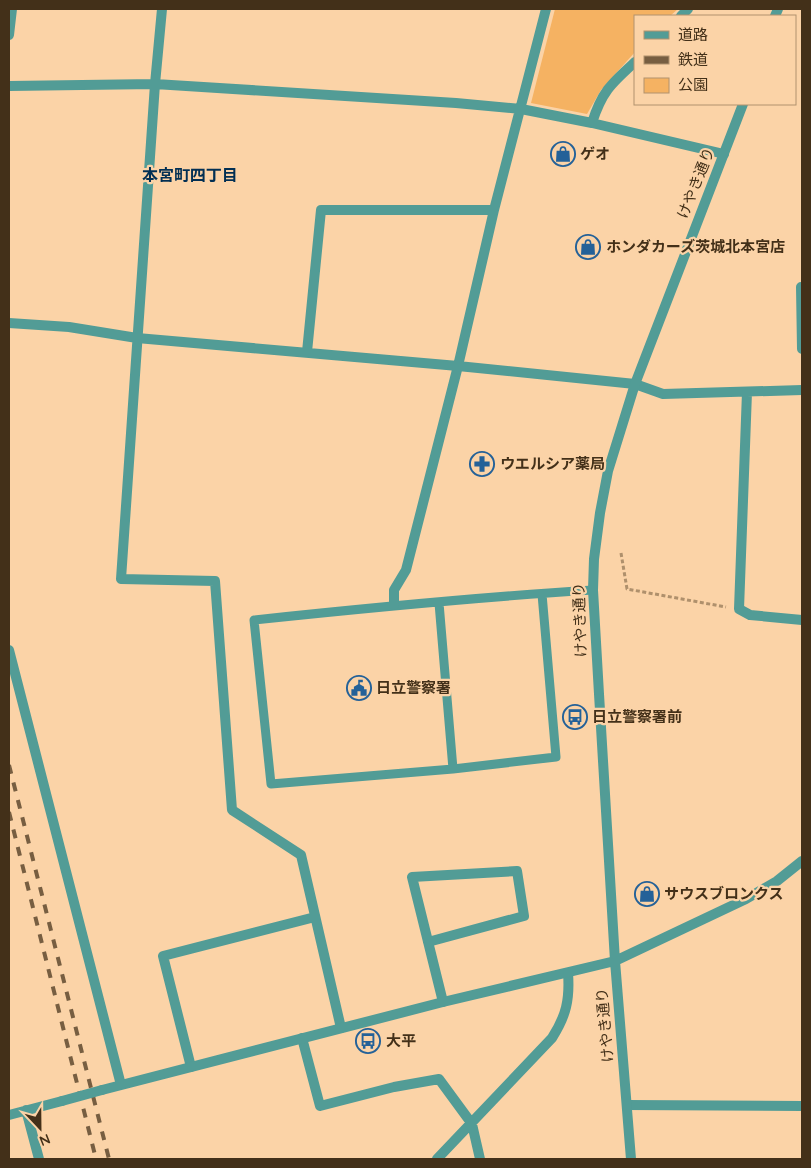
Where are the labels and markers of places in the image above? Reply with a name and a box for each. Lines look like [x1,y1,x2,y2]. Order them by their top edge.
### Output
shop icon: ゲオ [550,141,576,167]
place label: ゲオ [580,144,610,163]
shop icon: ホンダカーズ茨城北本宮店 [575,234,601,260]
place label: ホンダカーズ茨城北本宮店 [606,237,785,256]
pharmacy icon: ウエルシア薬局 [469,451,495,477]
place label: ウエルシア薬局 [500,454,605,473]
public building icon: 日立警察署 [346,675,372,701]
place label: 日立警察署 [376,678,451,697]
bus stop icon: 日立警察署前 [562,704,588,730]
place label: 日立警察署前 [592,707,682,726]
shop icon: サウスブロンクス [634,881,660,907]
place label: サウスブロンクス [664,884,784,903]
bus stop icon: 大平 [355,1028,381,1054]
place label: 大平 [386,1031,416,1050]

